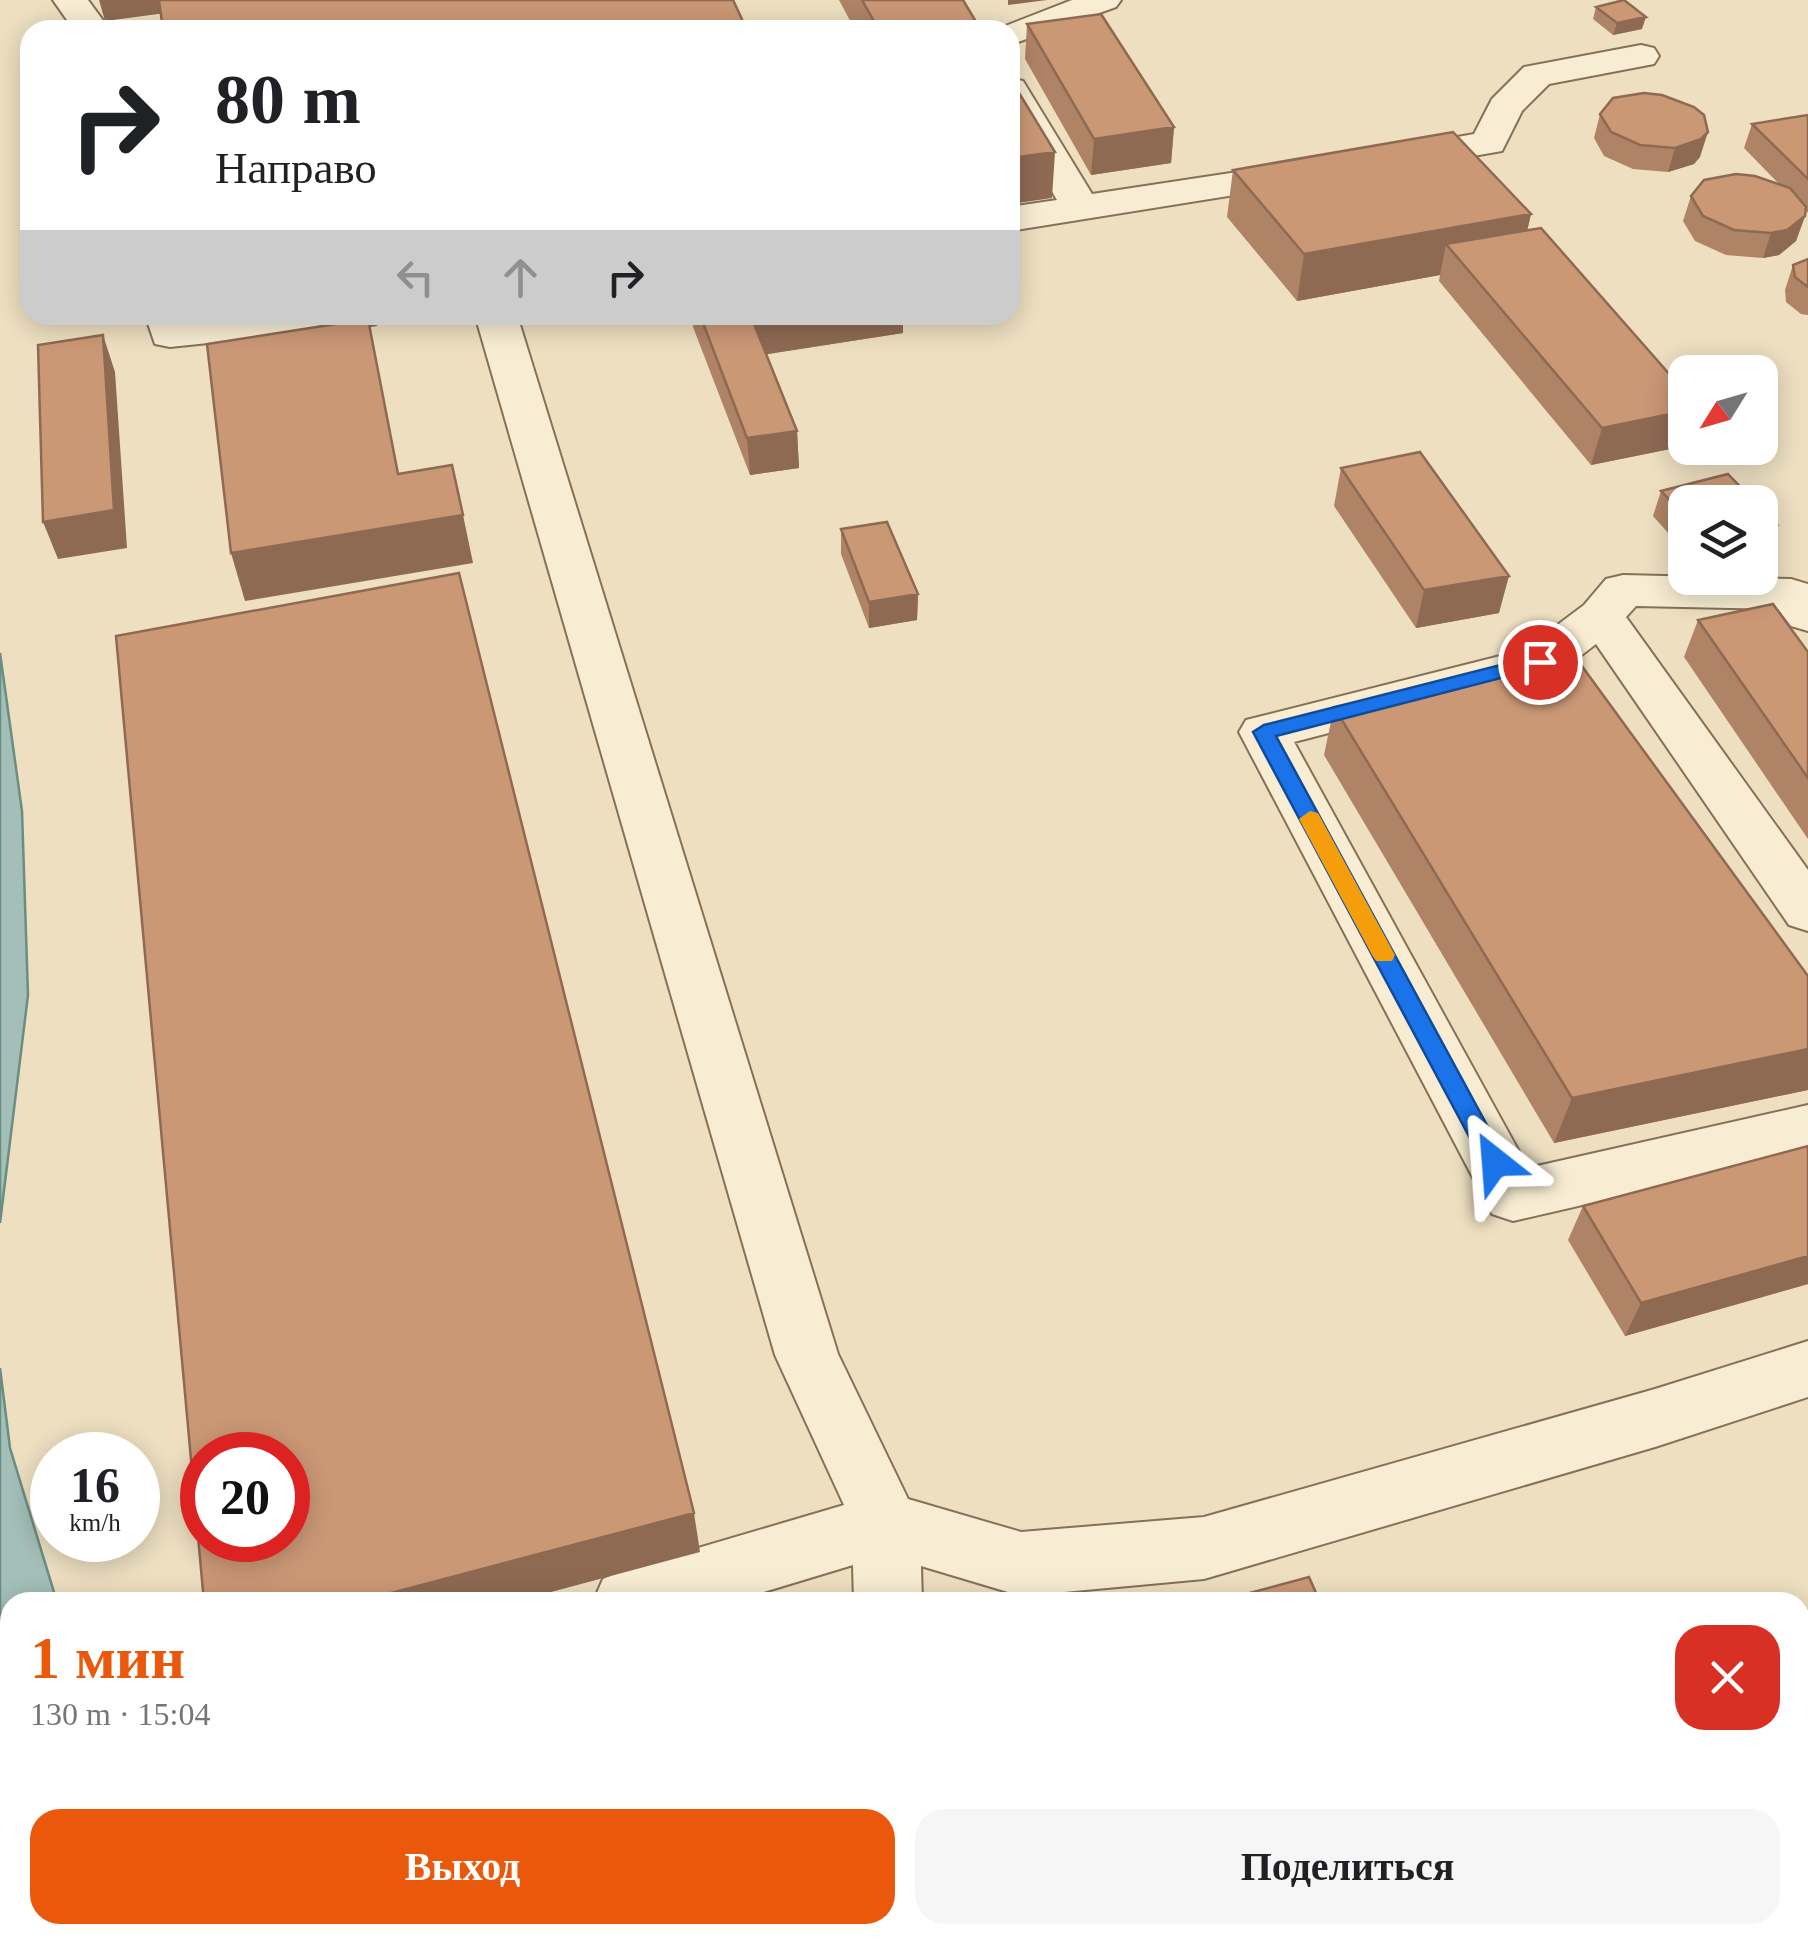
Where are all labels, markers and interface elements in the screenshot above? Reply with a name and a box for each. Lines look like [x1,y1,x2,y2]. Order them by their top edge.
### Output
icon: right [50,60,180,190]
text: 80 m [215,61,361,138]
text: Направо [215,143,377,193]
icon: left [388,250,443,305]
icon: ahead [493,250,548,305]
icon: right [598,250,653,305]
north arrow [1668,355,1778,465]
map controls [1668,355,1778,595]
button: layers [1668,485,1778,595]
pin [1498,620,1583,705]
icon: arrive [1513,635,1568,690]
position arrow [1443,1110,1547,1214]
speed limit sign: 20 [180,1432,310,1562]
text: 16 [70,1457,120,1513]
text: km/h [69,1509,121,1536]
text: 1 мин [30,1625,185,1691]
button: close [1675,1625,1780,1730]
text: 130 m · 15:04 [30,1696,210,1732]
button: Выход [30,1809,895,1924]
button: Поделиться [915,1809,1780,1924]

